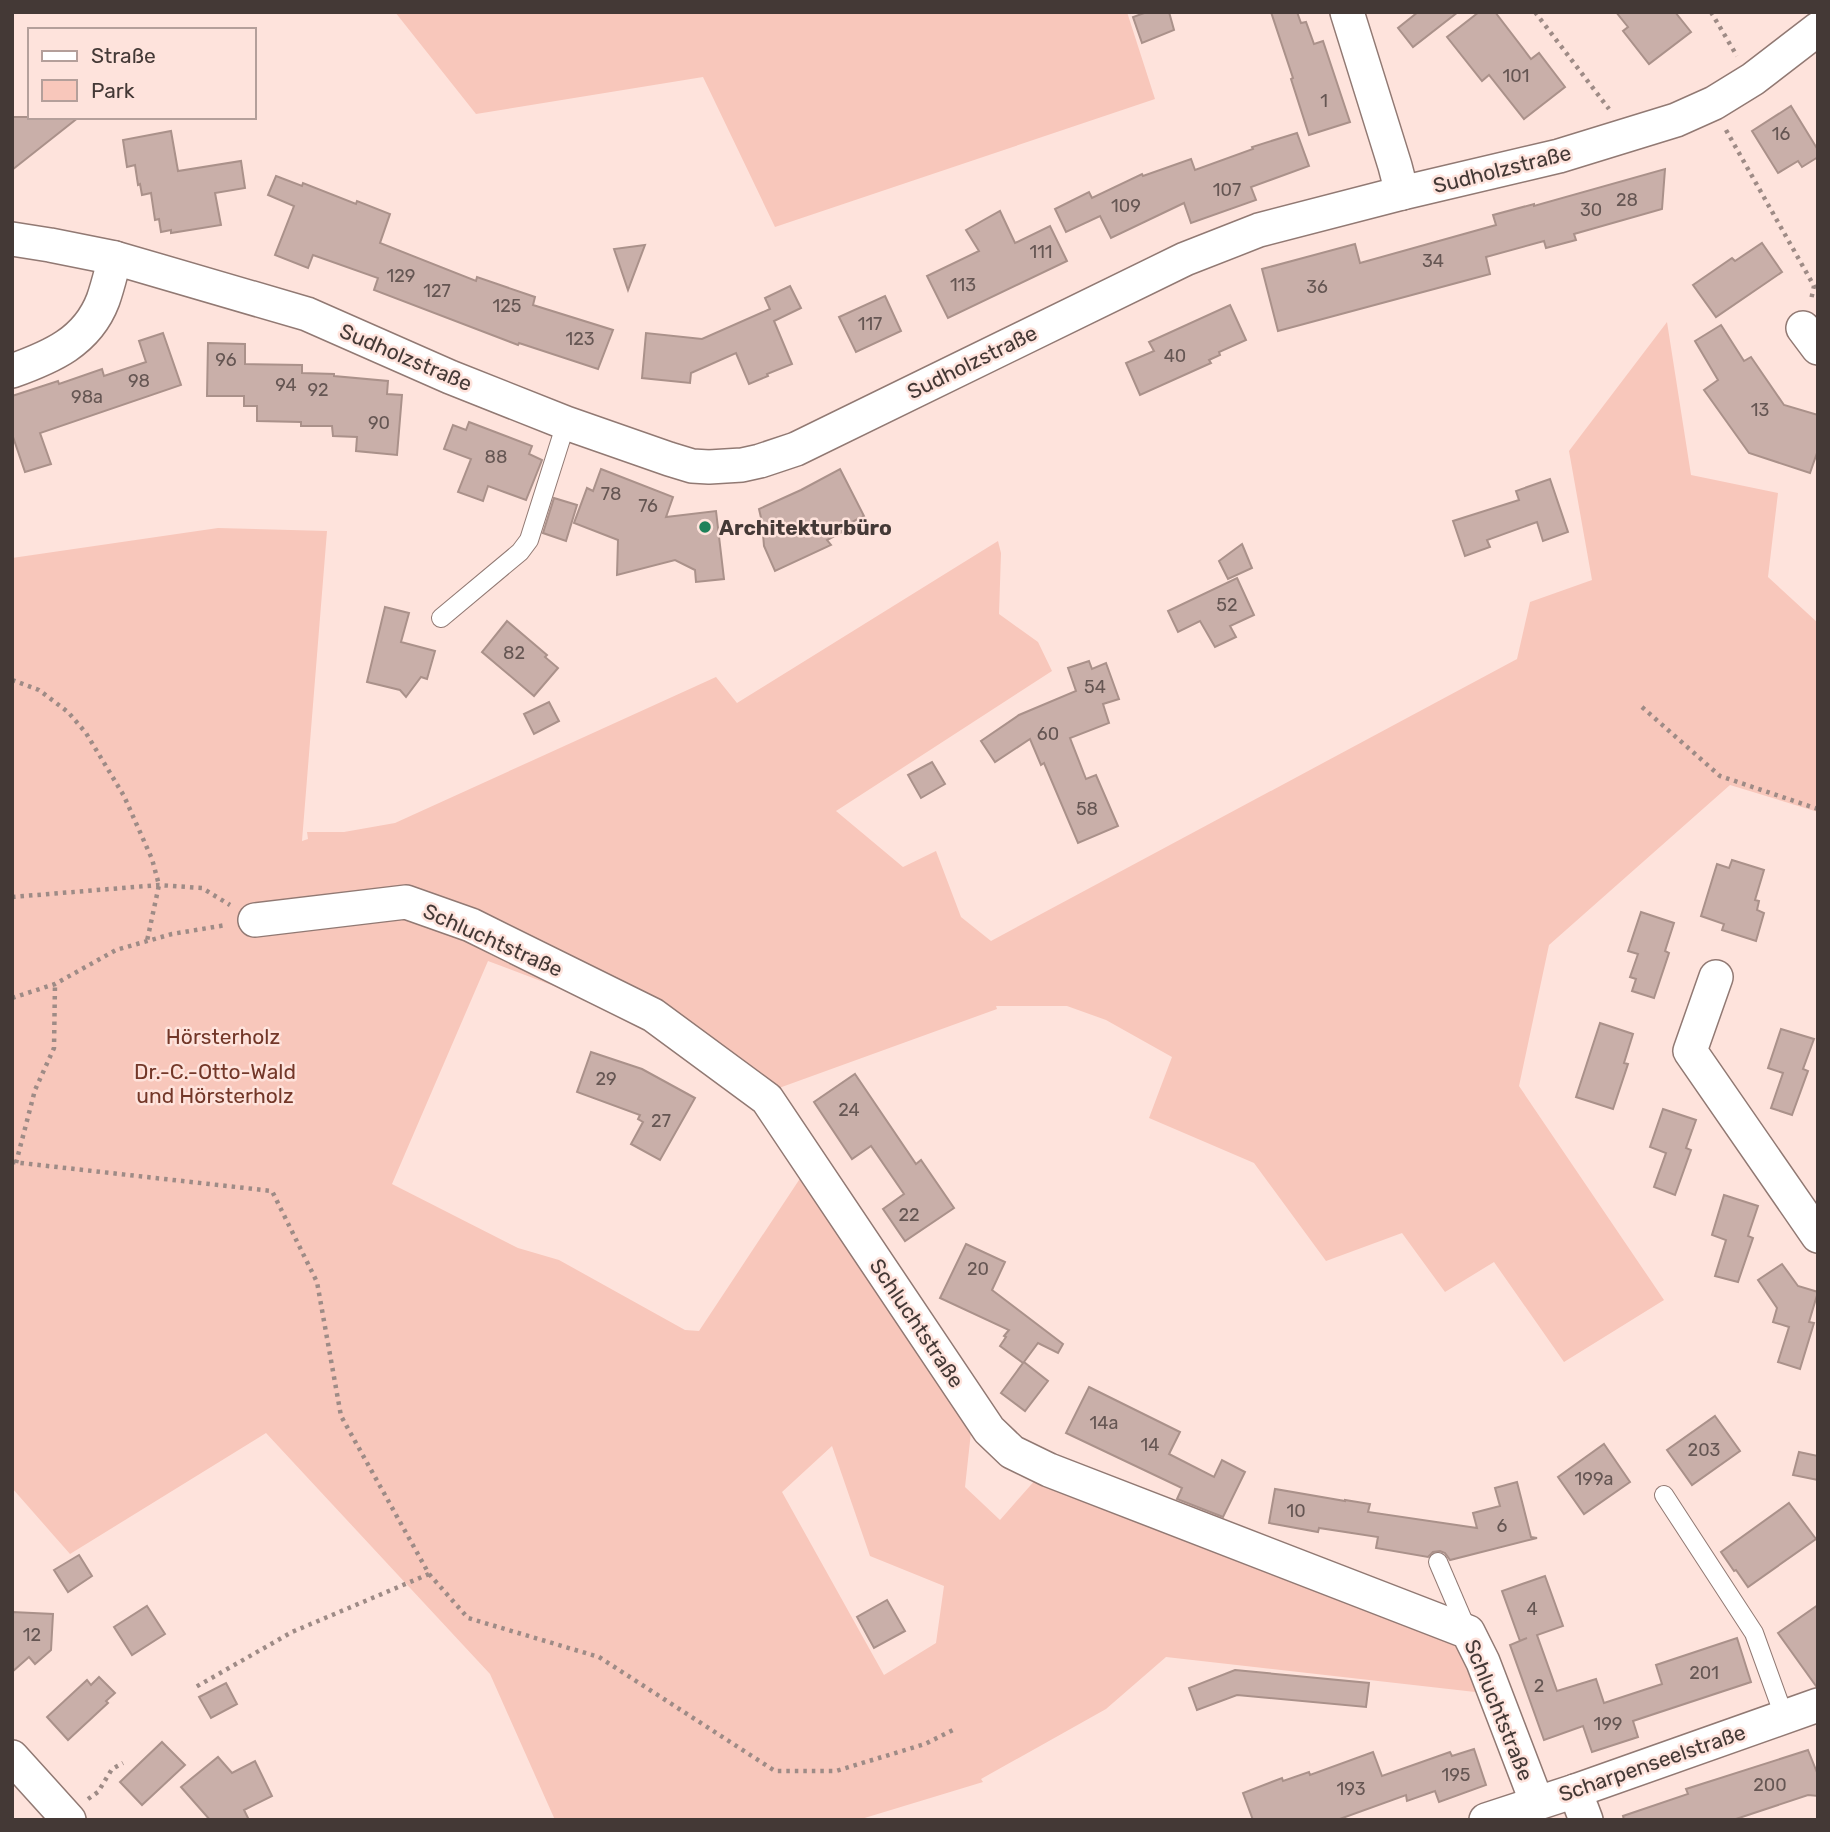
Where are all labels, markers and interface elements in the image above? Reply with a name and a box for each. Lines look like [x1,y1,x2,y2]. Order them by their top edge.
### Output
legend [28,28,256,119]
text: Straße [91,43,156,68]
house number: 101 [1503,65,1529,87]
text: Park [91,78,135,103]
house number: 1 [1320,90,1328,112]
house number: 16 [1772,123,1790,145]
street label: Sudholzstraße [1430,140,1574,198]
house number: 107 [1213,179,1241,201]
house number: 28 [1616,189,1638,211]
house number: 109 [1111,195,1141,217]
house number: 30 [1580,199,1602,221]
house number: 111 [1029,241,1053,263]
house number: 34 [1422,250,1444,272]
house number: 129 [387,265,415,287]
house number: 113 [950,274,976,296]
house number: 36 [1306,276,1328,298]
house number: 127 [423,280,451,302]
house number: 125 [493,295,521,317]
house number: 117 [858,313,882,335]
street label: Sudholzstraße [336,318,476,396]
street label: Sudholzstraße [903,320,1041,404]
house number: 123 [565,328,595,350]
house number: 40 [1164,345,1186,367]
house number: 96 [215,349,237,371]
house number: 98 [128,370,150,392]
house number: 94 [275,374,297,396]
house number: 92 [307,379,329,401]
house number: 98a [71,386,103,408]
house number: 13 [1751,399,1769,421]
house number: 90 [368,412,390,434]
house number: 88 [485,446,507,468]
house number: 78 [601,483,621,505]
house number: 76 [638,495,658,517]
place label: Architekturbüro [719,515,892,540]
marker: Architekturbüro [697,519,713,535]
house number: 52 [1216,594,1238,616]
house number: 82 [503,642,525,664]
house number: 54 [1084,676,1106,698]
house number: 60 [1037,723,1059,745]
house number: 58 [1076,798,1098,820]
street label: Schluchtstraße [419,898,567,982]
park label: Hörsterholz [166,1024,280,1049]
park label: Dr.-C.-Otto-Wald und Hörsterholz [134,1059,296,1108]
house number: 29 [595,1068,617,1090]
house number: 24 [838,1099,860,1121]
house number: 27 [651,1110,671,1132]
house number: 22 [898,1204,920,1226]
street label: Schluchtstraße [865,1254,969,1392]
house number: 20 [967,1258,989,1280]
house number: 14a [1090,1412,1118,1434]
house number: 14 [1141,1434,1159,1456]
house number: 203 [1688,1439,1720,1461]
house number: 199a [1575,1468,1614,1490]
house number: 10 [1286,1500,1306,1522]
house number: 6 [1497,1515,1508,1537]
house number: 4 [1526,1598,1538,1620]
house number: 12 [23,1624,41,1646]
street label: Schluchtstraße [1459,1636,1539,1784]
house number: 201 [1689,1662,1719,1684]
house number: 2 [1534,1675,1544,1697]
house number: 199 [1593,1713,1623,1735]
street label: Scharpenseelstraße [1555,1719,1749,1807]
house number: 195 [1441,1764,1471,1786]
house number: 200 [1753,1774,1787,1796]
house number: 193 [1337,1778,1365,1800]

